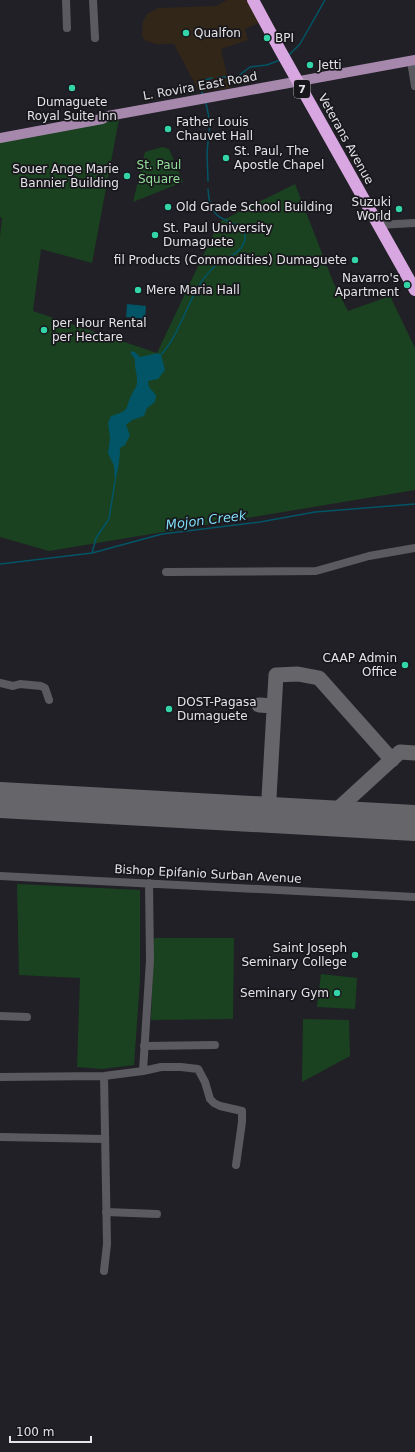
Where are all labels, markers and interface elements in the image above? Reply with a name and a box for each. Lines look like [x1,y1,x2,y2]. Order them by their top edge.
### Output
place label: Qualfon [194,26,241,40]
marker: Qualfon [181,28,191,38]
place label: BPI [275,31,294,45]
marker: BPI [262,33,272,43]
place label: Jetti [317,58,342,72]
marker: Jetti [305,60,315,70]
street label: L. Rovira East Road [142,69,258,103]
road number: 7 [294,80,310,98]
marker: Dumaguete Royal Suite Inn [67,83,77,93]
street label: Veterans Avenue [315,91,377,187]
place label: Dumaguete Royal Suite Inn [27,95,117,123]
place label: Father Louis Chauvet Hall [176,115,253,143]
marker: Father Louis Chauvet Hall [163,124,173,134]
place label: St. Paul, The Apostle Chapel [234,144,324,172]
marker: St. Paul, The Apostle Chapel [221,153,231,163]
park label: St. Paul Square [137,158,181,186]
place label: Souer Ange Marie Bannier Building [12,162,119,190]
marker: Souer Ange Marie Bannier Building [122,171,132,181]
place label: Suzuki World [352,195,391,223]
place label: Old Grade School Building [176,200,333,214]
marker: Old Grade School Building [163,202,173,212]
marker: Suzuki World [394,204,404,214]
place label: St. Paul University Dumaguete [163,221,272,249]
marker: St. Paul University Dumaguete [150,230,160,240]
place label: fil Products (Commodities) Dumaguete [114,253,347,267]
marker: fil Products (Commodities) Dumaguete [350,255,360,265]
place label: Navarro's Apartment [335,271,399,299]
marker: Navarro's Apartment [402,280,412,290]
place label: Mere Maria Hall [146,283,240,297]
marker: Mere Maria Hall [133,285,143,295]
place label: per Hour Rental per Hectare [52,316,147,344]
marker: per Hour Rental per Hectare [39,325,49,335]
water label: Mojon Creek [165,508,248,532]
place label: CAAP Admin Office [323,651,397,679]
marker: CAAP Admin Office [400,660,410,670]
place label: DOST-Pagasa Dumaguete [177,695,257,723]
marker: DOST-Pagasa Dumaguete [164,704,174,714]
street label: Bishop Epifanio Surban Avenue [114,862,302,886]
place label: Saint Joseph Seminary College [241,941,347,969]
marker: Saint Joseph Seminary College [350,950,360,960]
place label: Seminary Gym [240,986,329,1000]
marker: Seminary Gym [332,988,342,998]
scale bar [10,1418,91,1444]
text: 100 m [16,1425,54,1439]

